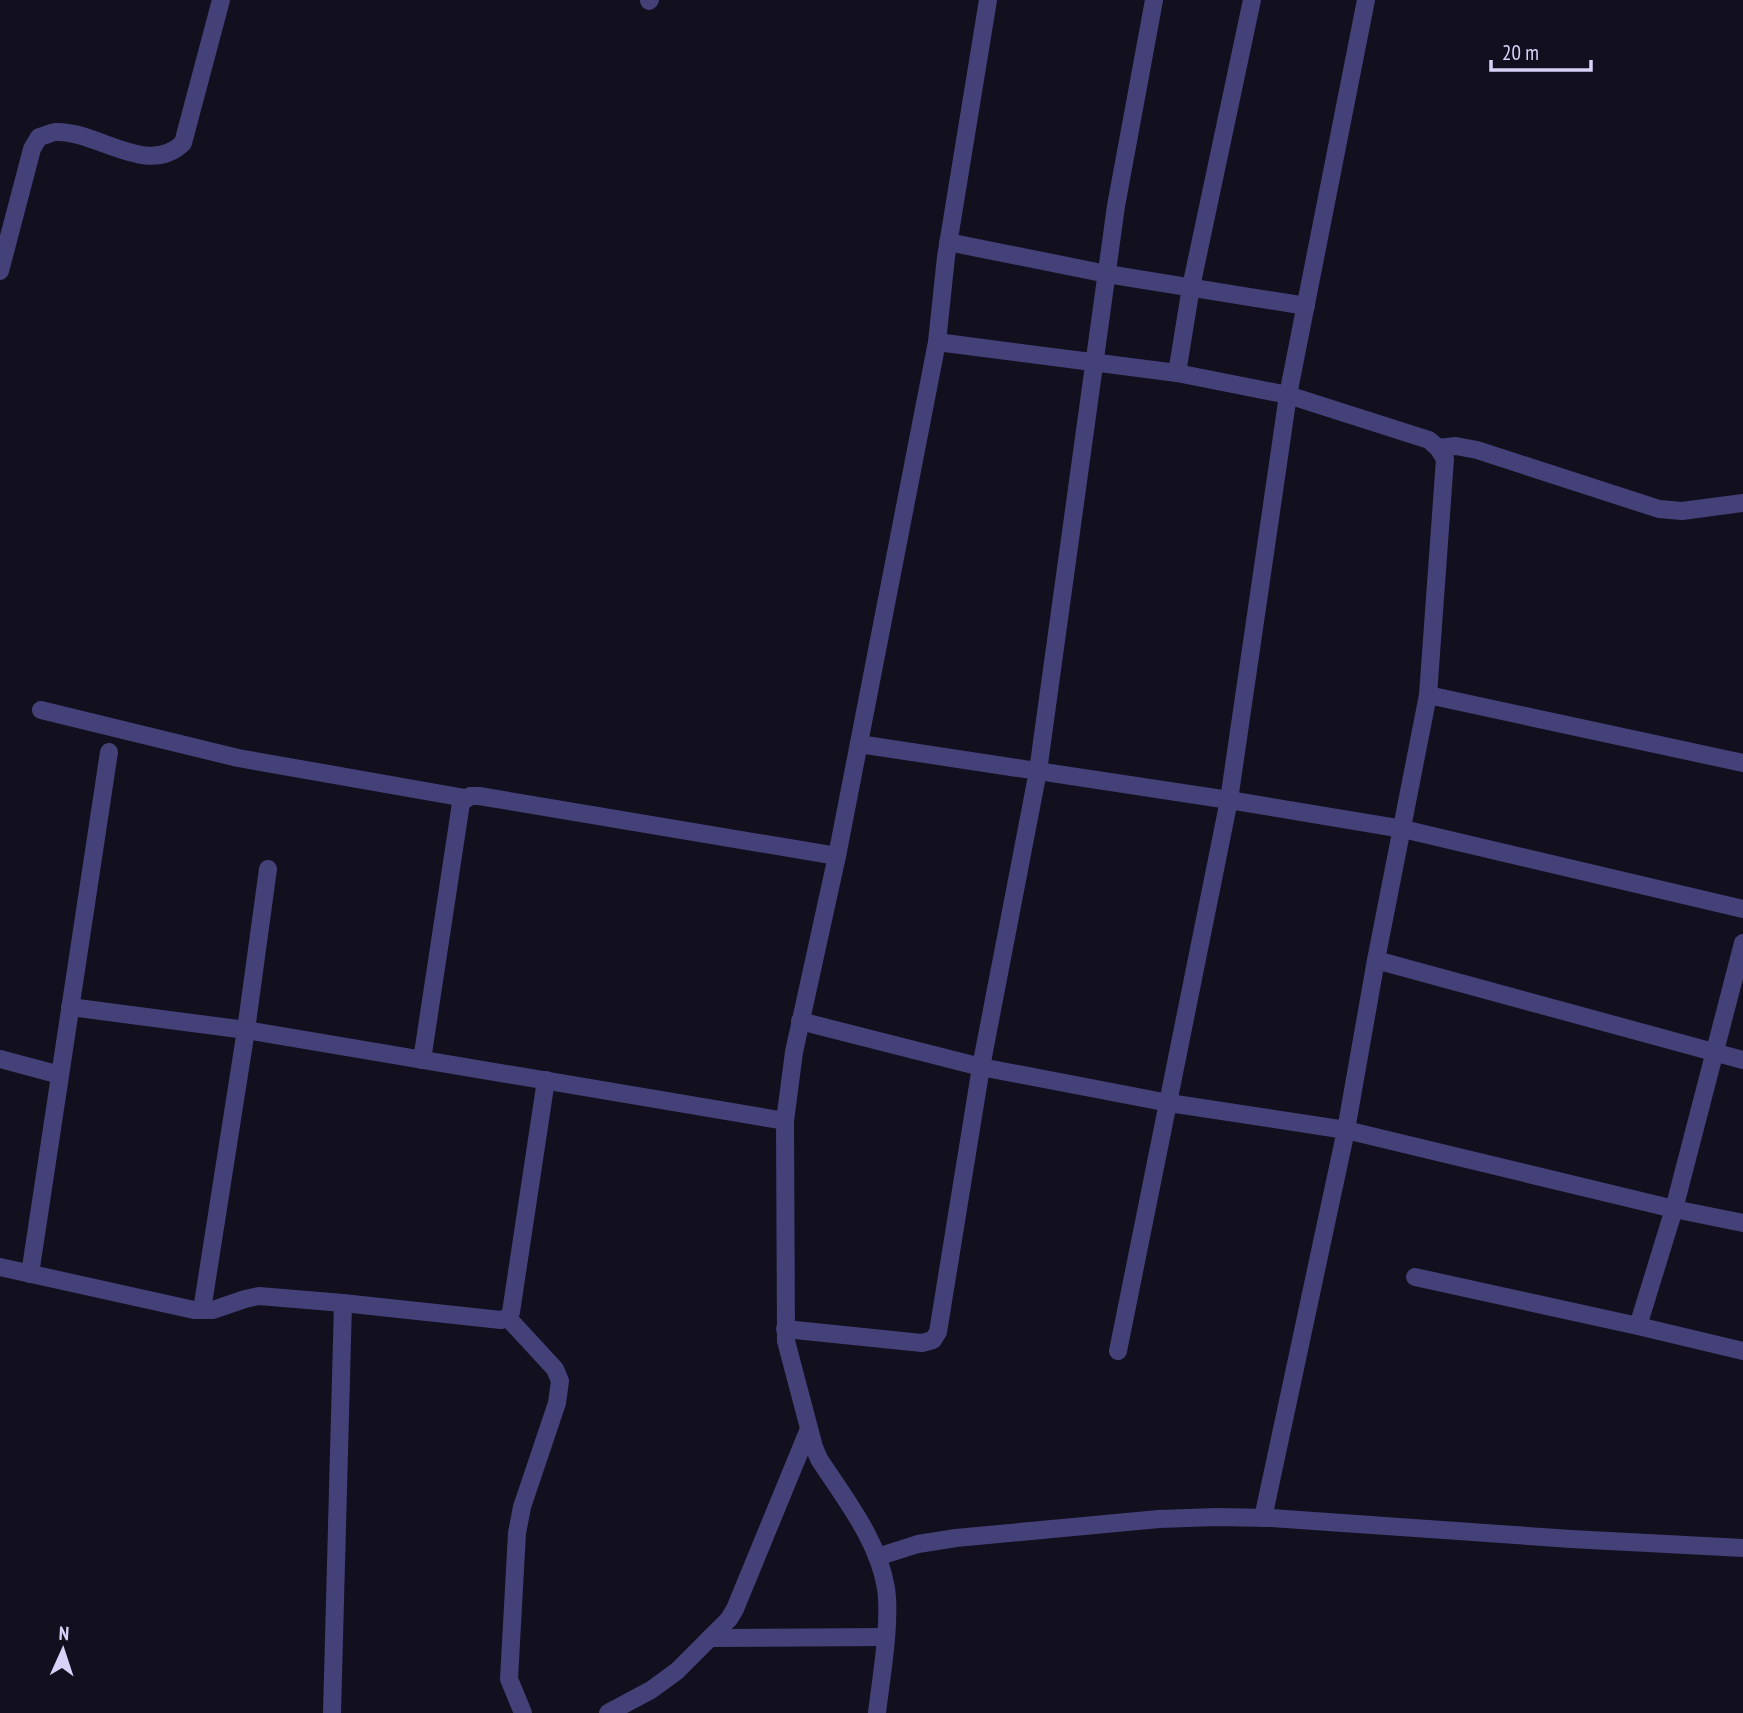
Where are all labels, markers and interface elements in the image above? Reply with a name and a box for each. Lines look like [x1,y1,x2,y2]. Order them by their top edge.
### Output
scale bar [1491,28,1591,72]
text: 20 m [1502,39,1539,66]
north arrow [28,1615,98,1685]
text: N [58,1621,70,1645]

